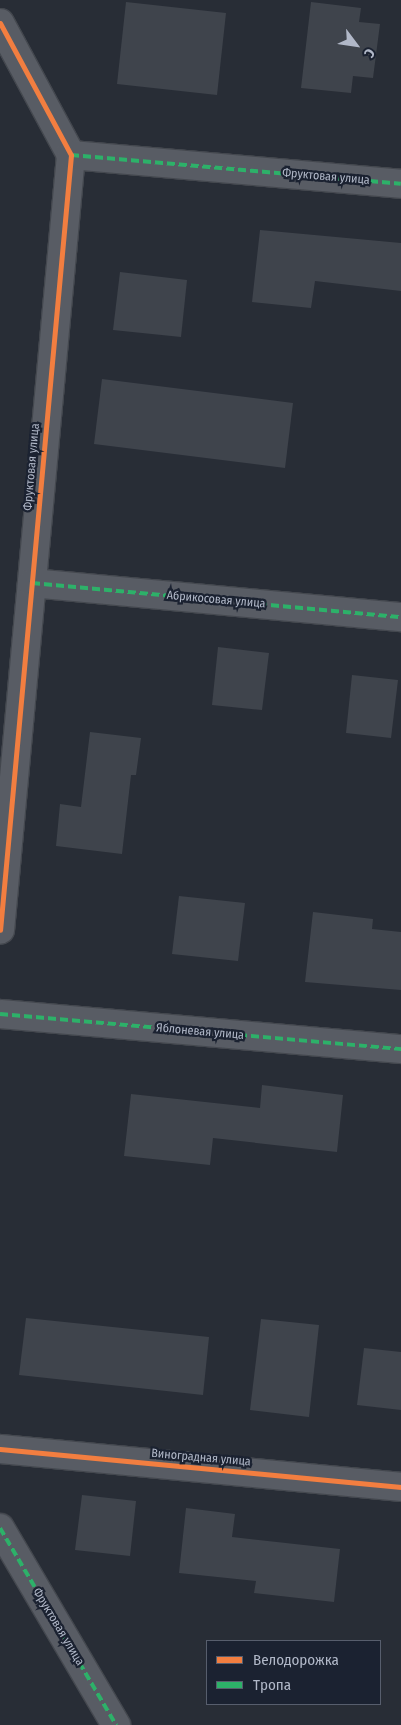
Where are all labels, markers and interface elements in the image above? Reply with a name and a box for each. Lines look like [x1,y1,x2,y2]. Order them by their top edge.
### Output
north arrow [331,20,381,70]
text: С [360,45,378,61]
street label: Фруктовая улица [282,166,370,188]
street label: Фруктовая улица [21,423,43,511]
street label: Абрикосовая улица [166,589,266,611]
street label: Яблоневая улица [155,1021,245,1043]
street label: Виноградная улица [151,1446,251,1470]
street label: Фруктовая улица [29,1586,87,1668]
legend [206,1640,381,1705]
text: Велодорожка [253,1651,339,1669]
text: Тропа [253,1676,291,1694]

